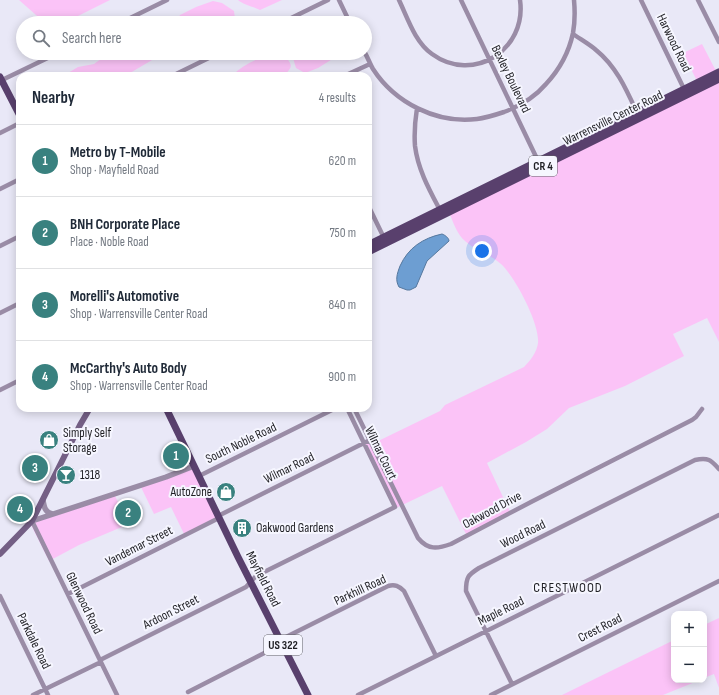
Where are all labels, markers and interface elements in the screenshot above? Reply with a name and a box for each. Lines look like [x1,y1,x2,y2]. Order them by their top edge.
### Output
street label: Harwood Road [653,11,695,75]
search box [16,16,372,60]
icon: search [30,27,52,49]
text: Search here [62,29,122,48]
street label: Bexley Boulevard [488,43,534,115]
street label: Warrensville Center Road [561,87,665,149]
text: Nearby [32,88,75,108]
text: 4 results [319,90,356,106]
text: Metro by T-Mobile [70,143,166,162]
text: 1 [42,153,48,169]
text: 620 m [329,153,356,169]
road number: CR 4 [529,156,557,176]
text: Shop · Mayfield Road [70,162,159,178]
text: BNH Corporate Place [70,215,180,234]
text: 2 [42,225,48,241]
text: 750 m [329,225,356,241]
text: Place · Noble Road [70,234,149,250]
your location [472,241,492,261]
text: Morelli's Automotive [70,287,179,306]
text: 3 [42,297,48,313]
text: 840 m [328,297,356,313]
text: Shop · Warrensville Center Road [70,306,208,322]
text: McCarthy's Auto Body [70,359,187,378]
text: 4 [42,369,48,385]
text: 900 m [328,369,356,385]
text: Shop · Warrensville Center Road [70,378,208,394]
street label: South Noble Road [203,419,279,467]
street label: Wilmar Court [361,424,401,482]
place label: Simply Self Storage [63,425,111,456]
shop icon: Simply Self Storage [38,429,60,451]
pin: 1 [163,441,189,471]
street label: Wilmar Road [261,449,317,487]
pin: 3 [22,453,48,483]
bar icon: 1318 [55,464,77,486]
place label: 1318 [80,467,101,483]
shop icon: AutoZone [215,481,237,503]
place label: AutoZone [169,484,212,500]
street label: Oakwood Drive [460,488,524,532]
pin: 4 [7,494,33,524]
pin: 2 [115,498,141,528]
street label: Wood Road [498,516,548,552]
building icon: Oakwood Gardens [231,517,253,539]
place label: Oakwood Gardens [256,520,334,536]
street label: Vandemar Street [103,522,175,570]
street label: Mayfield Road [242,549,284,609]
street label: Glenwood Road [62,569,106,637]
street label: Parkhill Road [331,571,389,609]
district label: CRESTWOOD [533,579,603,596]
street label: Ardoon Street [139,591,202,633]
street label: Maple Road [475,593,527,629]
street label: Parkdale Road [14,610,54,672]
street label: Crest Road [575,610,625,646]
map controls [671,611,707,683]
button: + [671,611,707,647]
road number: US 322 [264,635,302,655]
button: − [671,647,707,683]

